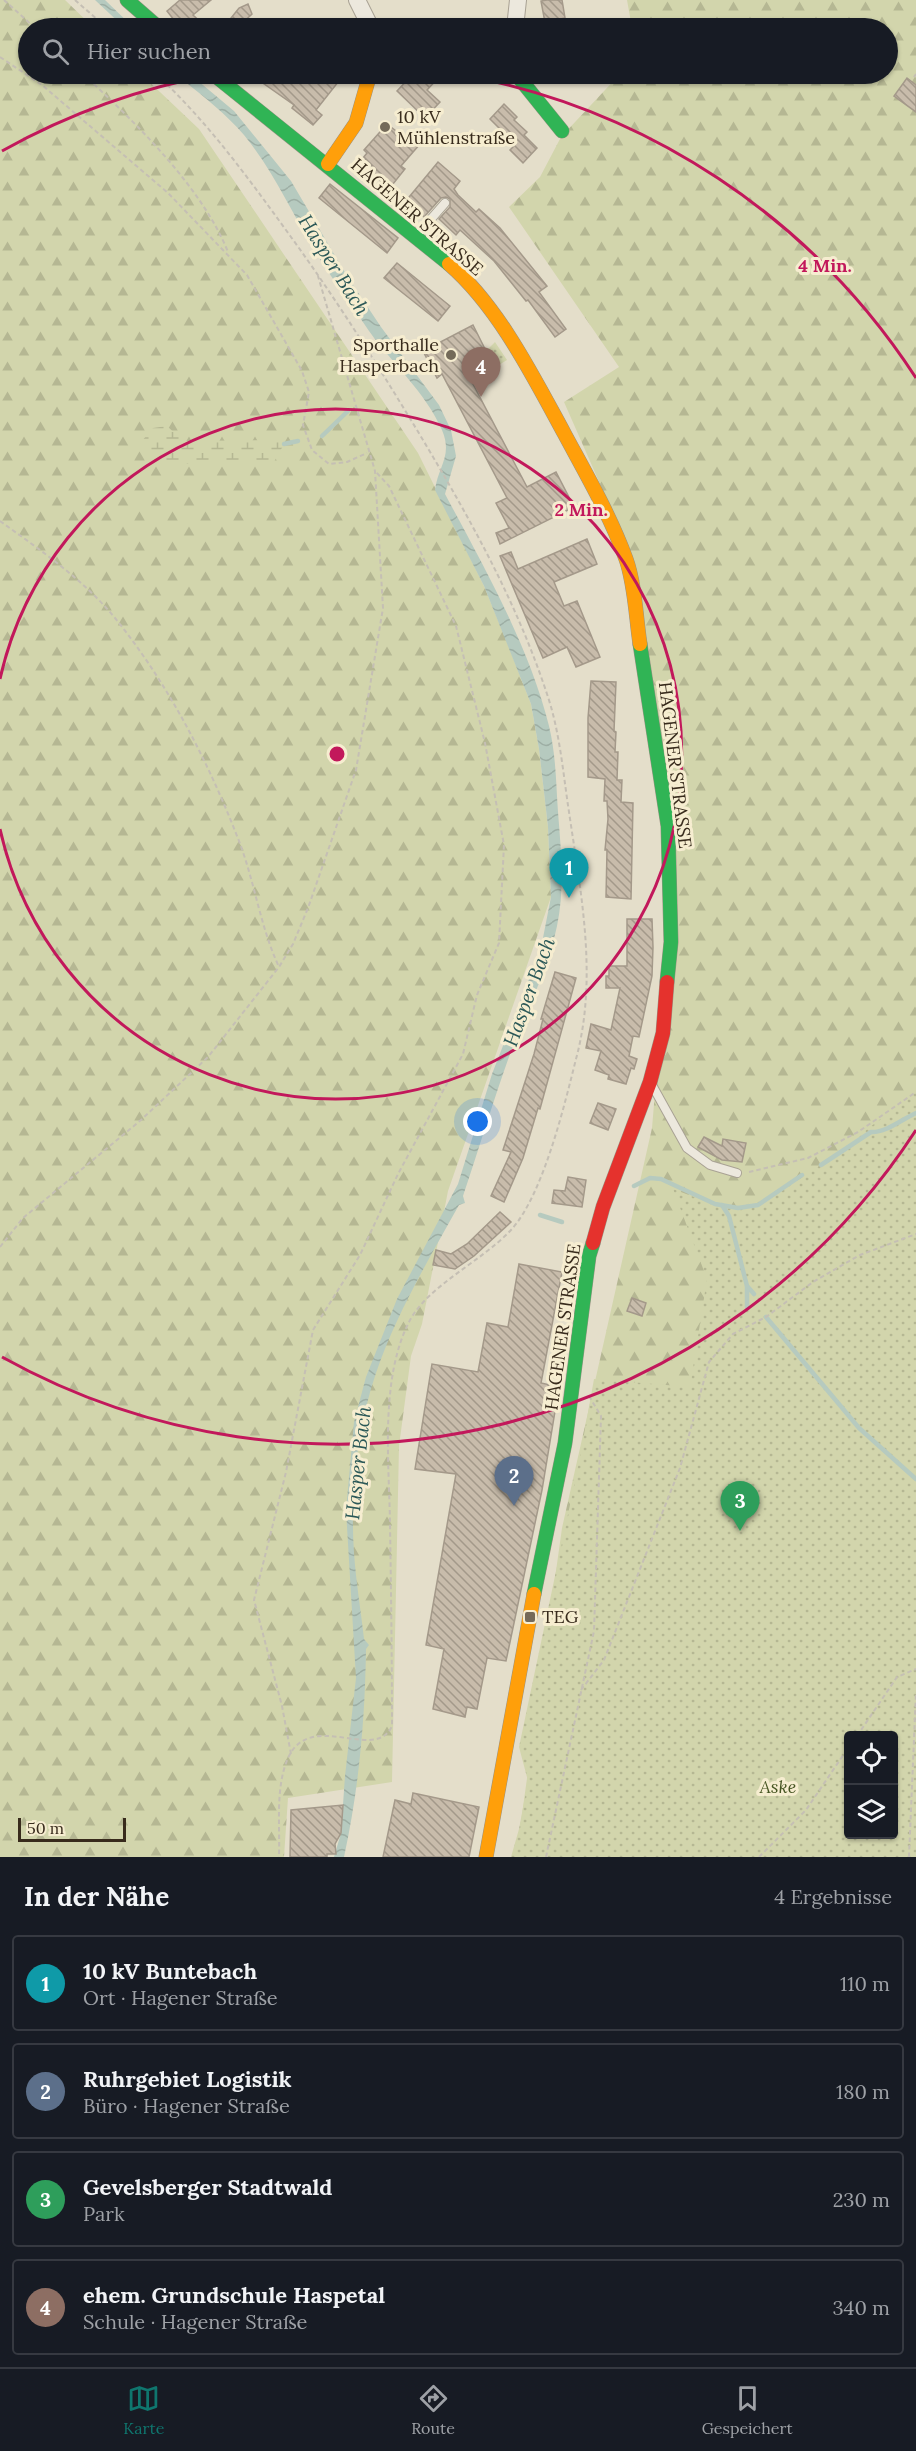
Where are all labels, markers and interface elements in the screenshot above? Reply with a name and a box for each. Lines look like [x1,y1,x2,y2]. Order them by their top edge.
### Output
search box [18,18,898,84]
icon: search [39,35,72,68]
text: Hier suchen [87,37,211,65]
place label: 10 kV Mühlenstraße [397,105,515,149]
marker: 10 kV Mühlenstraße [378,120,392,134]
street label: HAGENER STRASSE [346,153,488,280]
water label: Hasper Bach [294,210,376,320]
text: 4 Min. [798,254,852,277]
place label: Sporthalle Hasperbach [339,333,439,377]
marker: Sporthalle Hasperbach [444,348,458,362]
pin: 4 [462,348,500,397]
text: 2 Min. [554,498,608,521]
street label: HAGENER STRASSE [654,680,697,850]
centre of rings [327,744,347,764]
pin: 1 [550,848,588,898]
water label: Hasper Bach [497,933,560,1050]
your location [463,1107,492,1136]
street label: HAGENER STRASSE [539,1242,586,1412]
water label: Hasper Bach [339,1404,376,1521]
pin: 2 [494,1456,534,1506]
pin: 3 [720,1482,760,1531]
place label: TEG [542,1605,579,1628]
marker: TEG [523,1610,537,1624]
map controls [844,1731,898,1839]
button: locate [844,1731,898,1785]
park label: Aske [759,1775,796,1798]
button: layers [844,1785,898,1839]
scale bar [18,1815,126,1842]
text: 50 m [27,1818,64,1838]
text: In der Nähe [24,1880,169,1913]
text: 4 Ergebnisse [774,1884,892,1909]
text: 10 kV Buntebach [83,1957,257,1985]
text: 1 [41,1971,50,1996]
text: 110 m [840,1971,890,1996]
text: Ort · Hagener Straße [83,1985,278,2010]
text: Ruhrgebiet Logistik [83,2065,292,2093]
text: 2 [40,2079,51,2104]
text: 180 m [836,2079,890,2104]
text: Büro · Hagener Straße [83,2093,290,2118]
text: Gevelsberger Stadtwald [83,2173,332,2201]
text: 3 [40,2187,51,2212]
text: 230 m [833,2187,890,2212]
text: Park [83,2201,125,2226]
text: ehem. Grundschule Haspetal [83,2281,385,2309]
text: 4 [40,2295,51,2320]
text: 340 m [832,2295,890,2320]
text: Schule · Hagener Straße [83,2309,307,2334]
tab: Karte [123,2382,164,2438]
tab: Route [411,2382,455,2438]
tab: Gespeichert [702,2382,793,2438]

